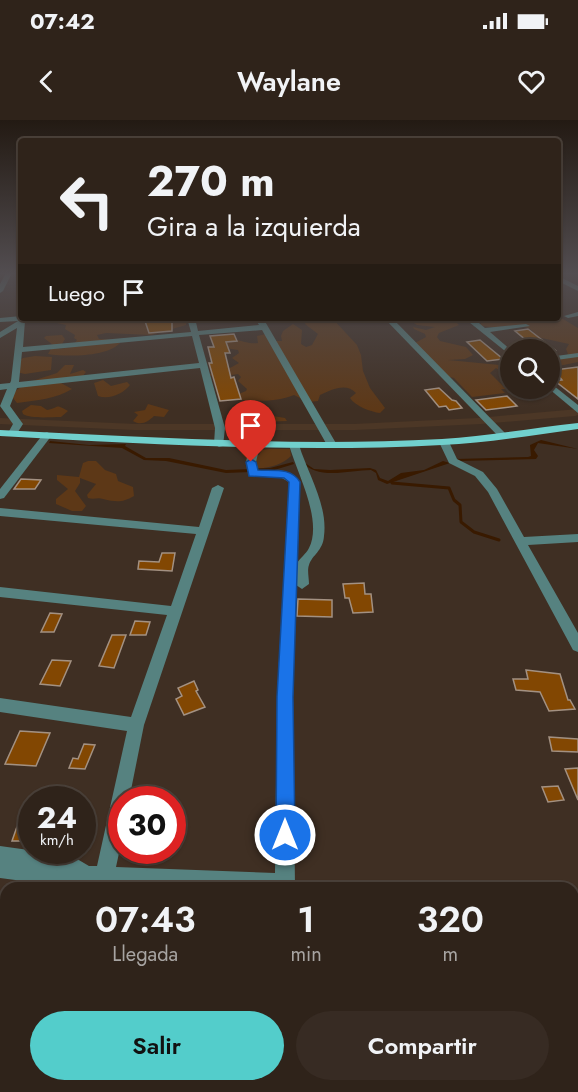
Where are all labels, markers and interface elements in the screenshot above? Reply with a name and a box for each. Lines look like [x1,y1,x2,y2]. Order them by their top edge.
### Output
text: 07:42 [30,5,95,37]
text: Waylane [237,62,341,101]
icon: back [30,65,63,98]
icon: heart [515,65,548,98]
text: 270 m [147,151,275,212]
icon: left [48,162,126,240]
text: Gira a la izquierda [147,207,361,246]
icon: arrive [117,276,150,309]
text: Luego [48,277,105,309]
map controls [500,339,560,399]
button: search [500,339,560,399]
pin [225,400,276,462]
icon: arrive [234,409,267,442]
speed limit sign: 30 [108,786,186,864]
text: 24 [37,796,77,839]
position arrow [253,803,317,867]
text: km/h [40,829,74,851]
text: 07:43 [95,893,196,945]
text: 1 [297,893,315,945]
text: 320 [417,893,484,945]
text: Llegada [112,940,178,969]
text: min [291,940,322,969]
text: m [443,940,458,969]
button: Salir [30,1011,284,1080]
button: Compartir [296,1011,549,1080]

